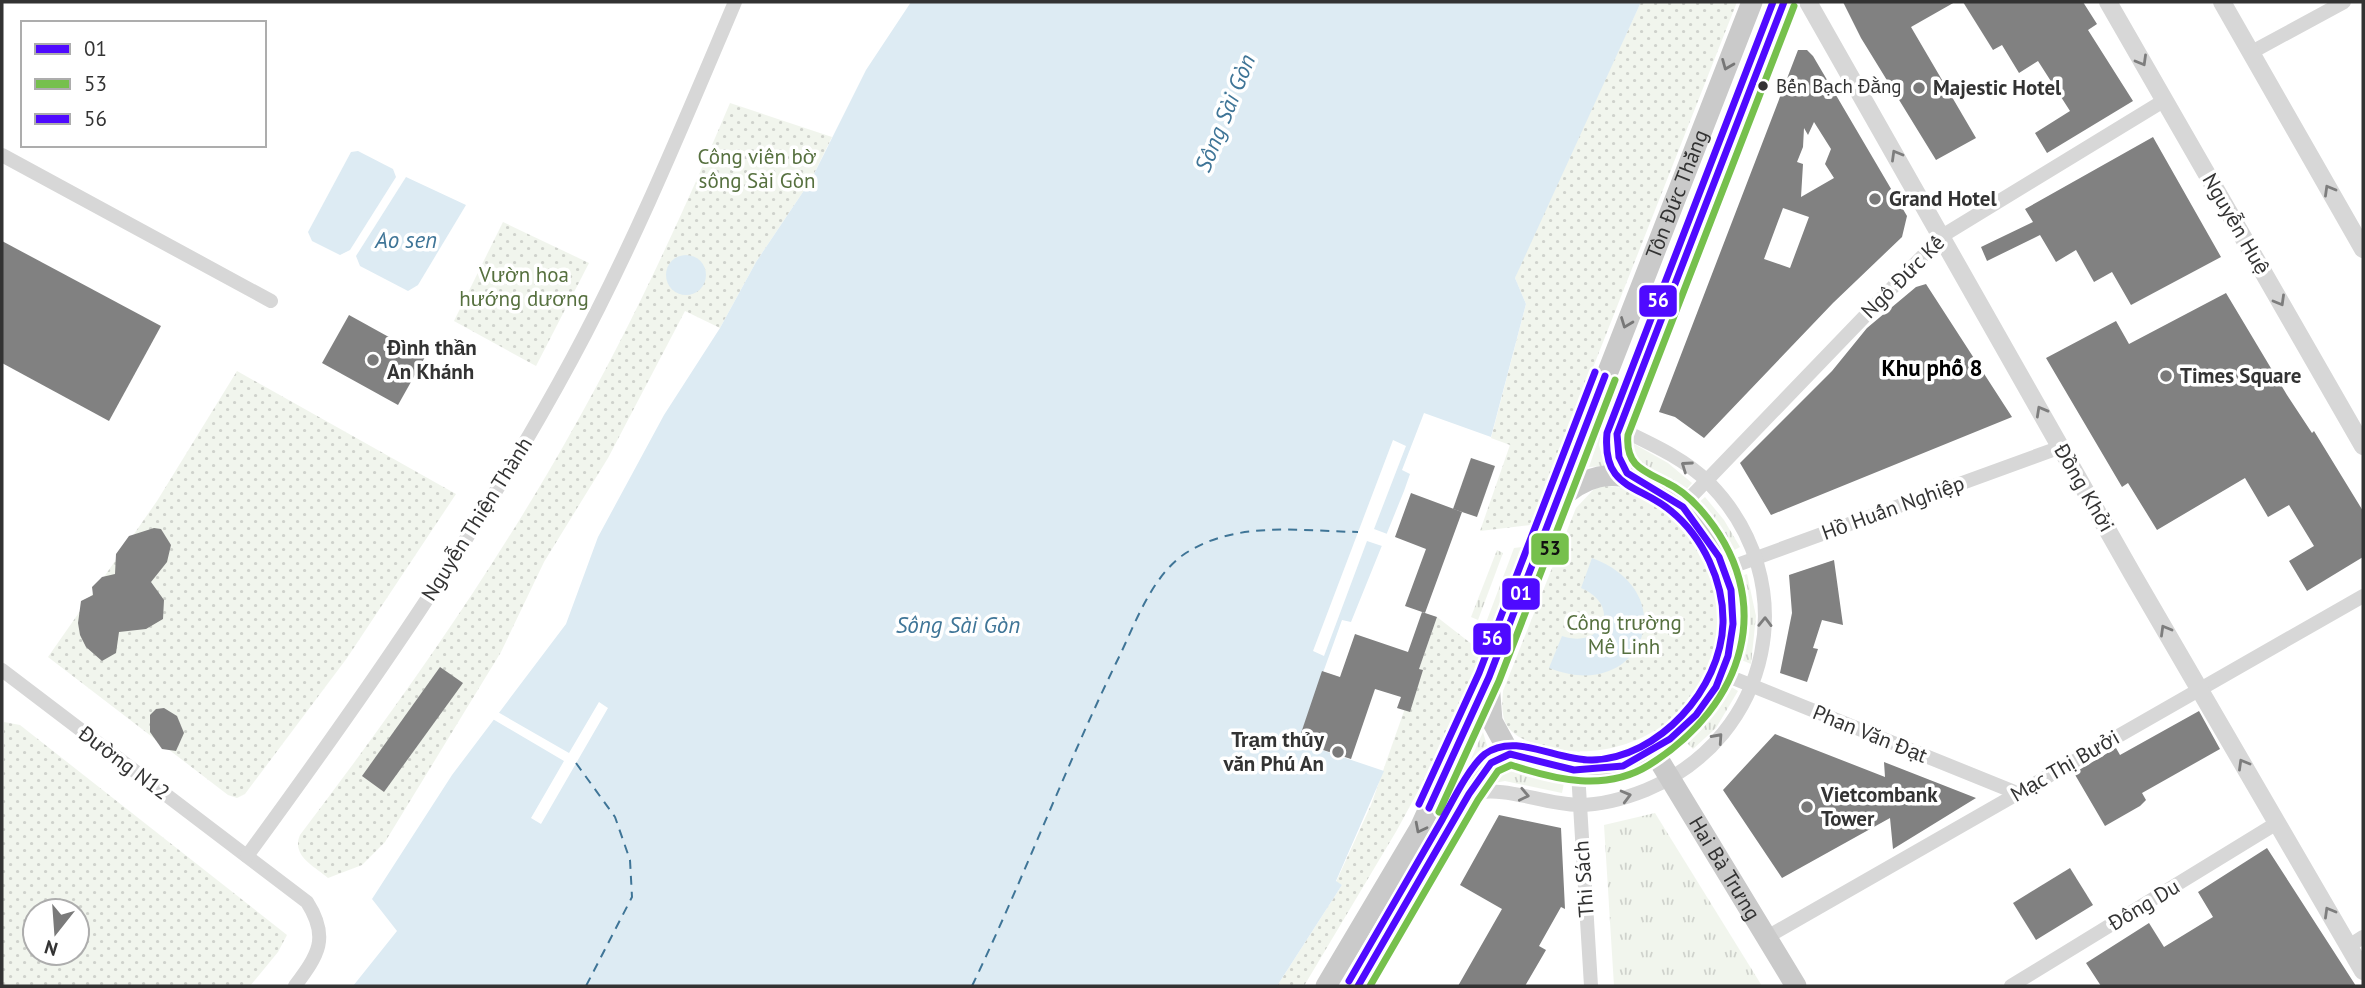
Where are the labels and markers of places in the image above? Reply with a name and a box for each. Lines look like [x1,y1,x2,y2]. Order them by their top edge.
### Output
place label: Bến Bạch Đằng [1776,74,1902,98]
place label: Majestic Hotel [1933,74,2062,101]
marker: Bến Bạch Đằng [1756,79,1770,93]
marker: Majestic Hotel [1911,80,1927,96]
place label: Grand Hotel [1889,185,1997,212]
marker: Grand Hotel [1867,191,1883,207]
place label: Đình thần An Khánh [386,334,477,385]
marker: Đình thần An Khánh [365,352,381,368]
place label: Times Square [2180,362,2301,389]
marker: Times Square [2158,368,2174,384]
place label: Trạm thủy văn Phú An [1222,726,1325,777]
marker: Trạm thủy văn Phú An [1330,744,1346,760]
place label: Vietcombank Tower [1820,781,1938,832]
marker: Vietcombank Tower [1799,799,1815,815]

